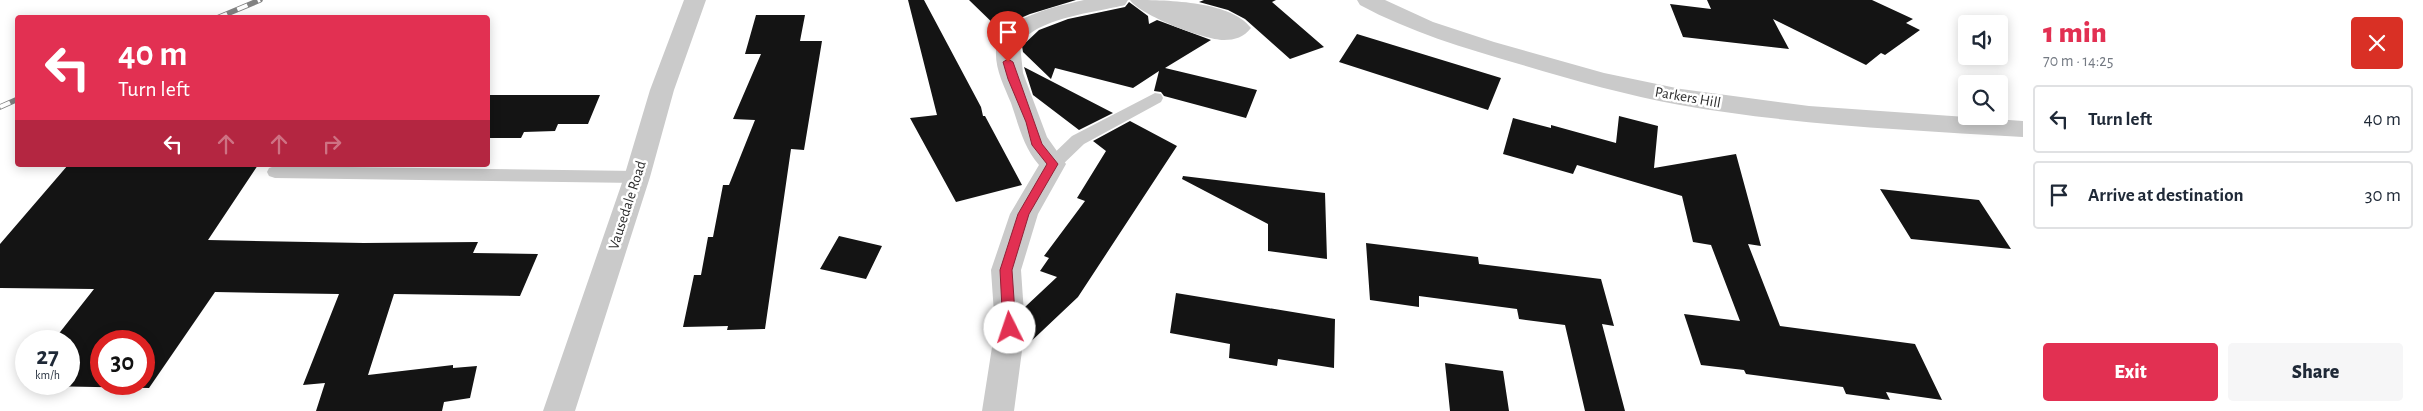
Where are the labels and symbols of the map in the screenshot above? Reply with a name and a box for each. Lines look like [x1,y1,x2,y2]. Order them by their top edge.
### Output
pin [987,11,1029,62]
street label: Parkers Hill [1654,84,1722,111]
street label: Vausedale Road [606,159,649,251]
position arrow [983,301,1035,353]
speed limit sign: 30 [90,330,155,395]

